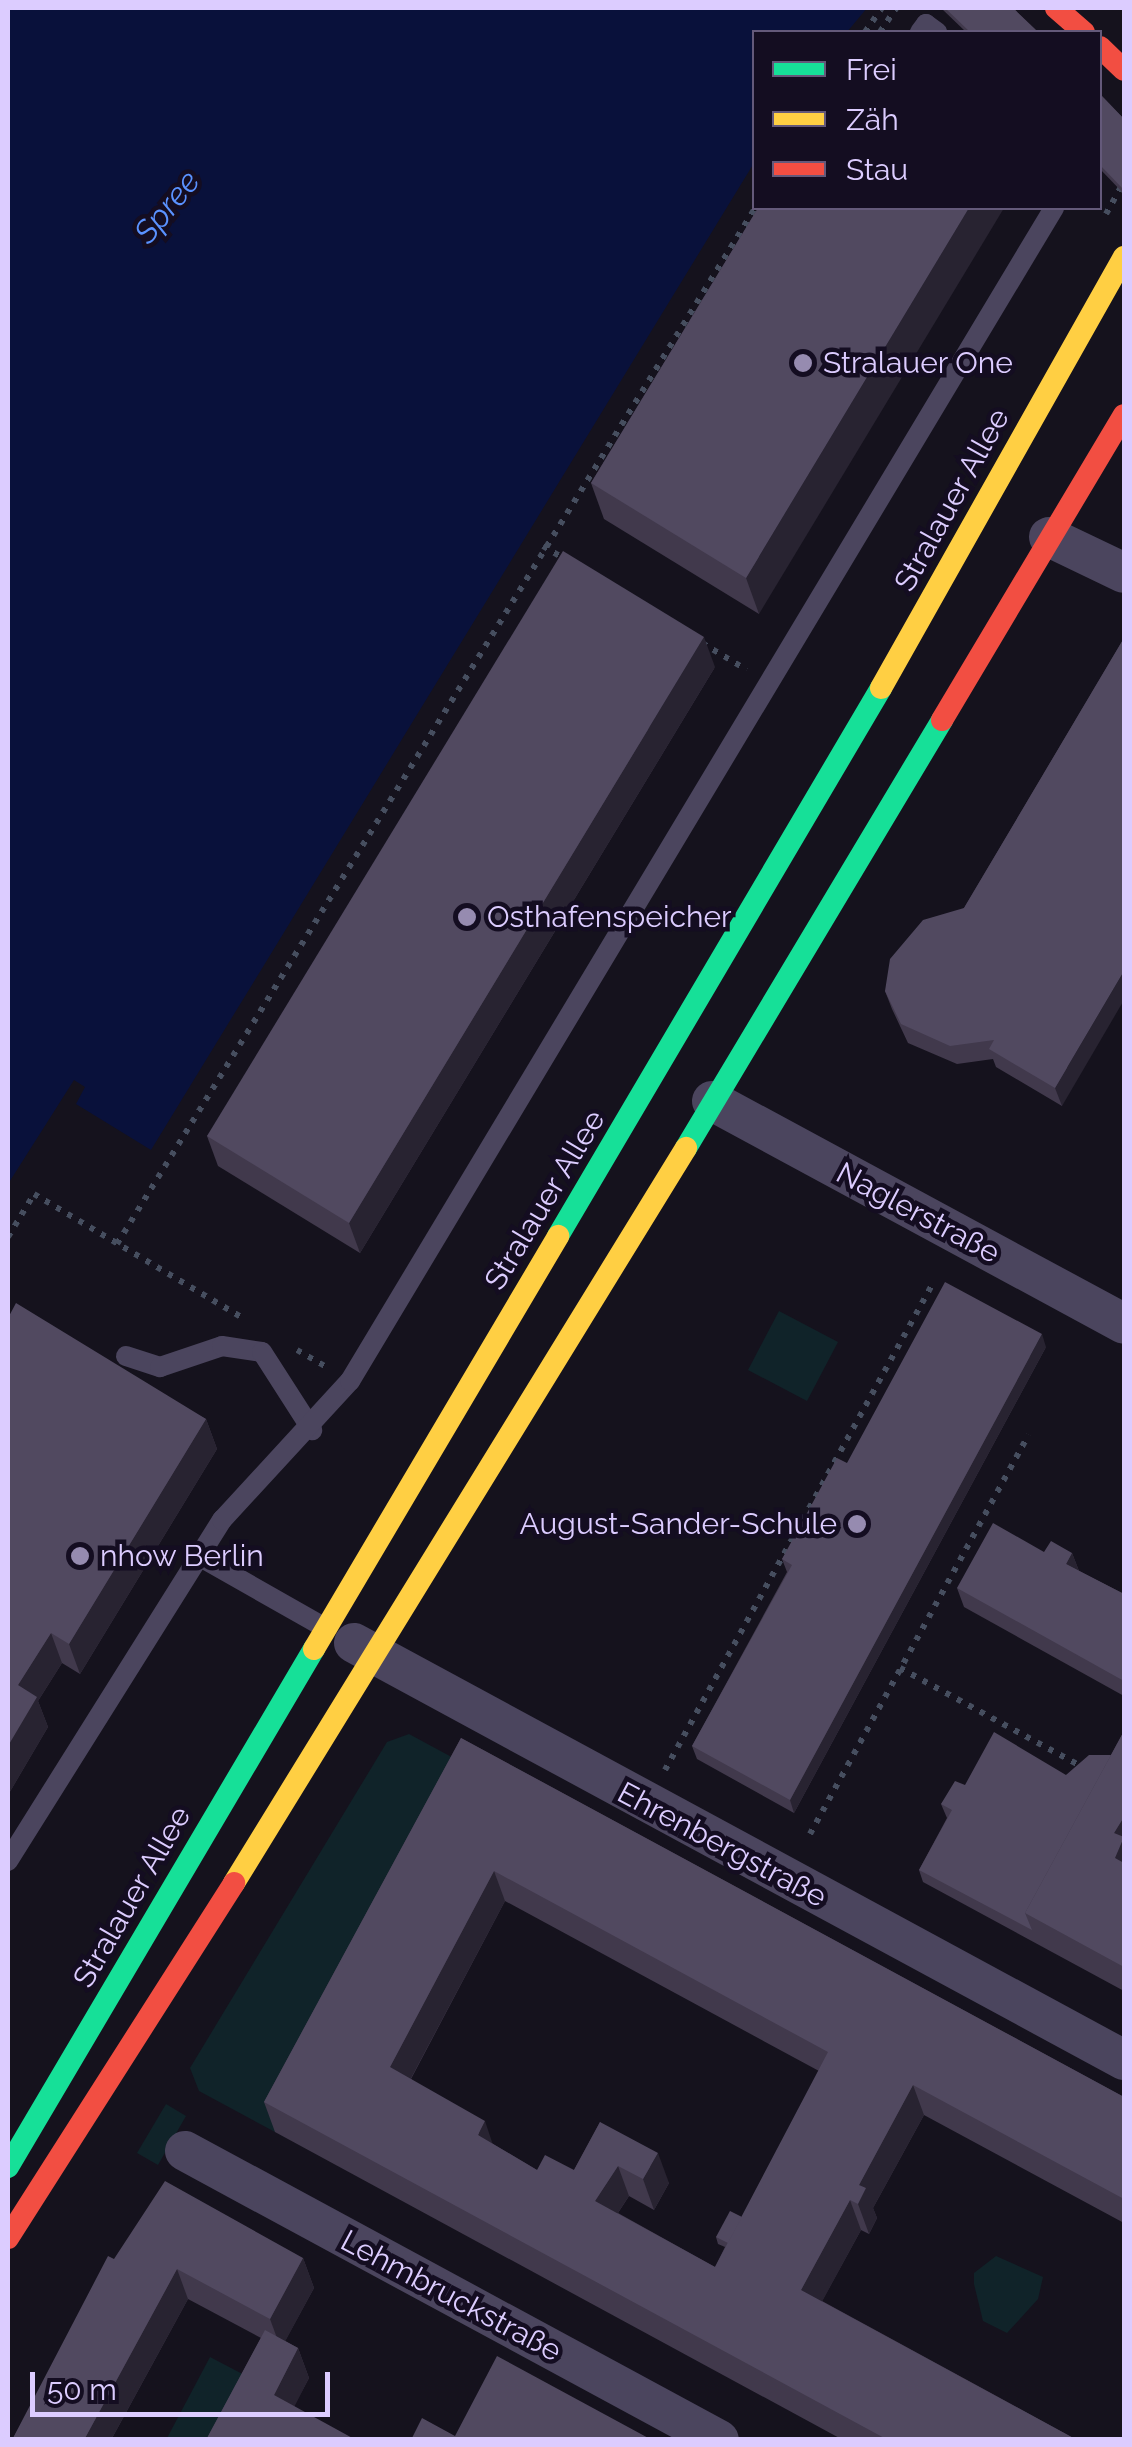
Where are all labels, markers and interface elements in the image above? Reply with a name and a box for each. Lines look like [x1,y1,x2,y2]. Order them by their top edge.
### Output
legend [752,30,1102,210]
text: Frei [846,52,897,87]
text: Zäh [846,102,899,137]
text: Stau [846,152,908,187]
water label: Spree [126,163,208,251]
place label: Stralauer One [823,345,1013,381]
marker: Stralauer One [792,352,814,374]
street label: Stralauer Allee [887,402,1017,598]
place label: Osthafenspeicher [487,899,732,935]
marker: Osthafenspeicher [456,906,478,928]
street label: Stralauer Allee [477,1103,613,1297]
street label: Naglerstraße [830,1155,1006,1271]
place label: August-Sander-Schule [520,1506,837,1542]
marker: August-Sander-Schule [846,1513,868,1535]
place label: nhow Berlin [100,1538,265,1574]
marker: nhow Berlin [69,1545,91,1567]
street label: Ehrenbergstraße [611,1775,833,1915]
street label: Stralauer Allee [65,1799,199,1995]
street label: Lehmbruckstraße [335,2223,567,2369]
scale bar [35,2352,335,2414]
text: 50 m [47,2372,117,2407]

